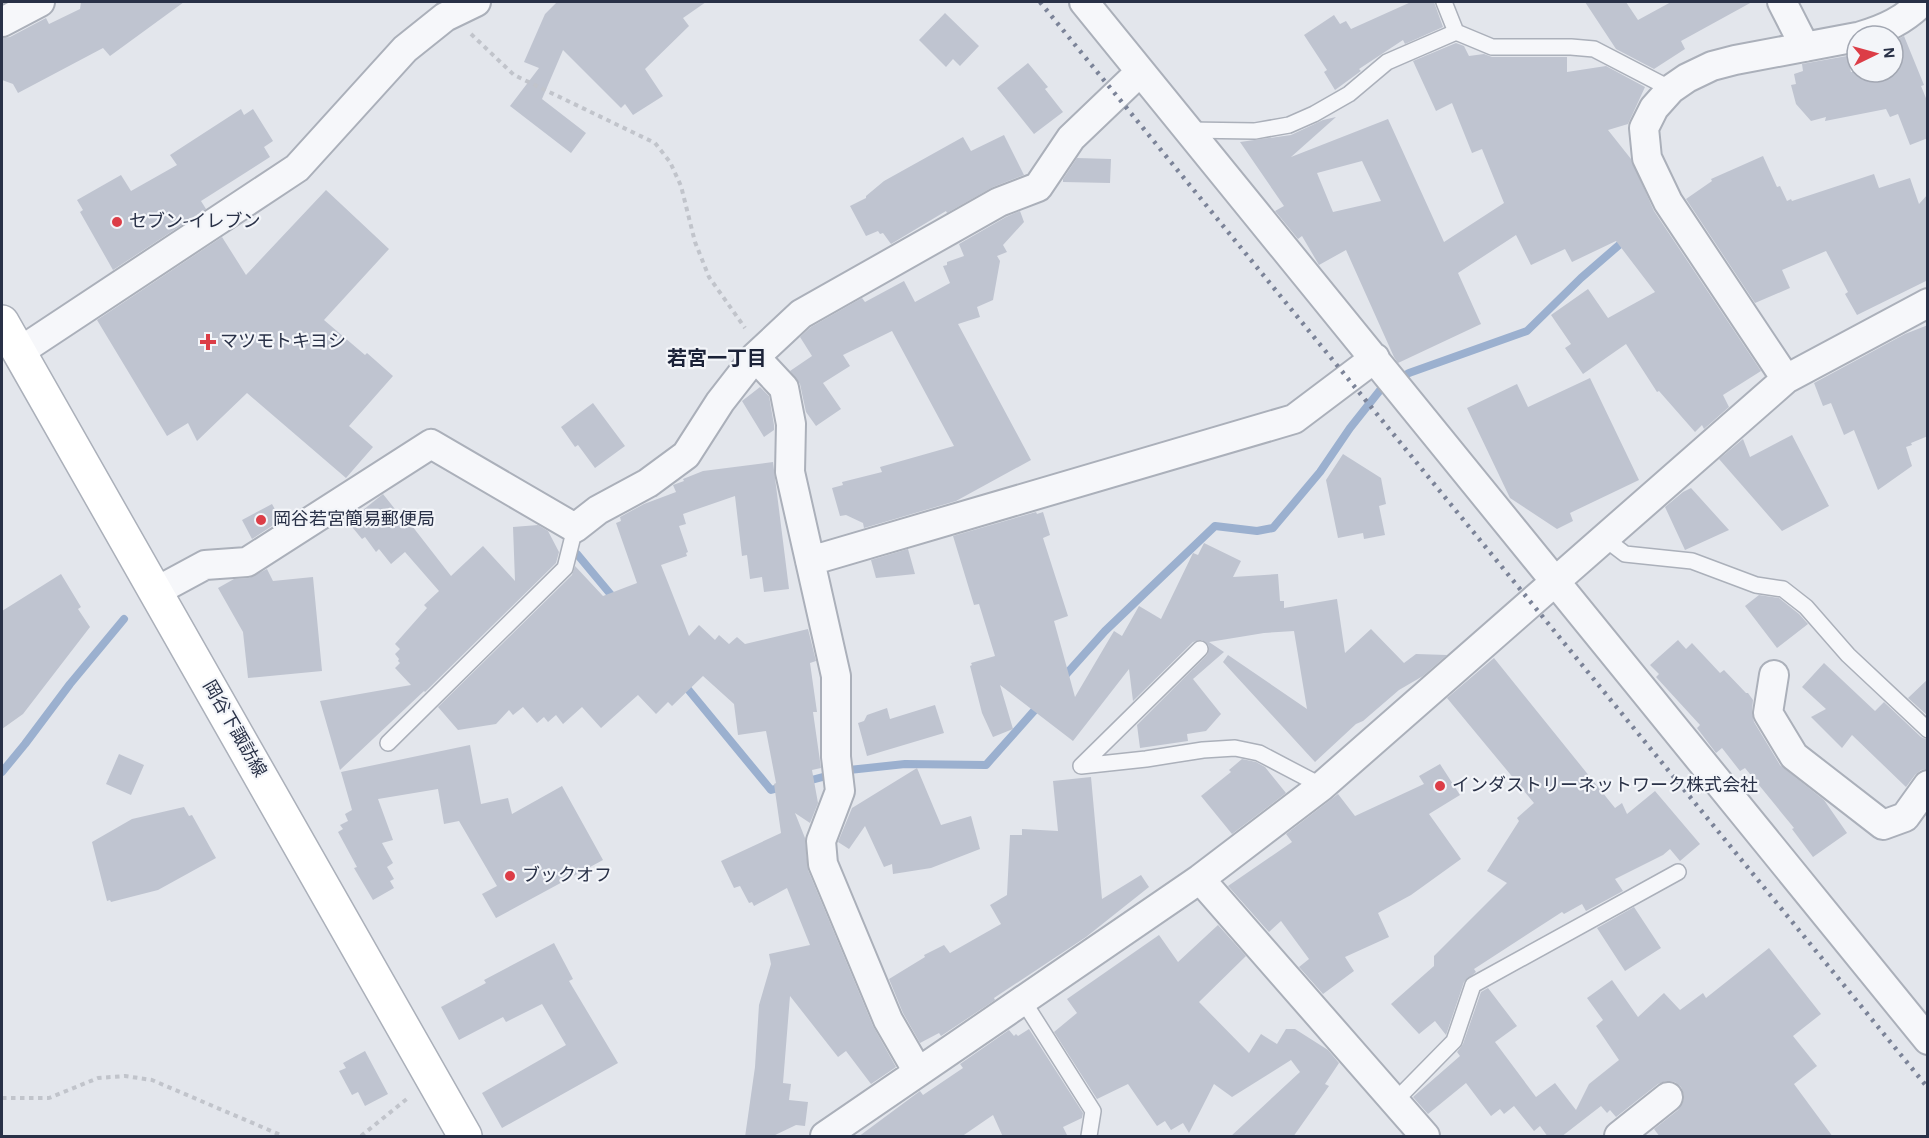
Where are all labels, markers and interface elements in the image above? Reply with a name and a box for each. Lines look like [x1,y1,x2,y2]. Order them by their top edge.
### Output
north arrow [1845,24,1905,84]
text: N [1880,47,1897,59]
place label: セブン-イレブン [129,211,261,231]
marker: セブン-イレブン [110,215,124,229]
place label: マツモトキヨシ [220,332,346,351]
marker: マツモトキヨシ [201,335,215,349]
district label: 若宮一丁目 [667,348,767,369]
place label: 岡谷若宮簡易郵便局 [273,509,435,529]
marker: 岡谷若宮簡易郵便局 [254,513,268,527]
street label: 岡谷下諏訪線 [199,677,271,780]
place label: インダストリーネットワーク株式会社 [1452,775,1758,795]
marker: インダストリーネットワーク株式会社 [1433,779,1447,793]
place label: ブックオフ [522,865,612,885]
marker: ブックオフ [503,869,517,883]

